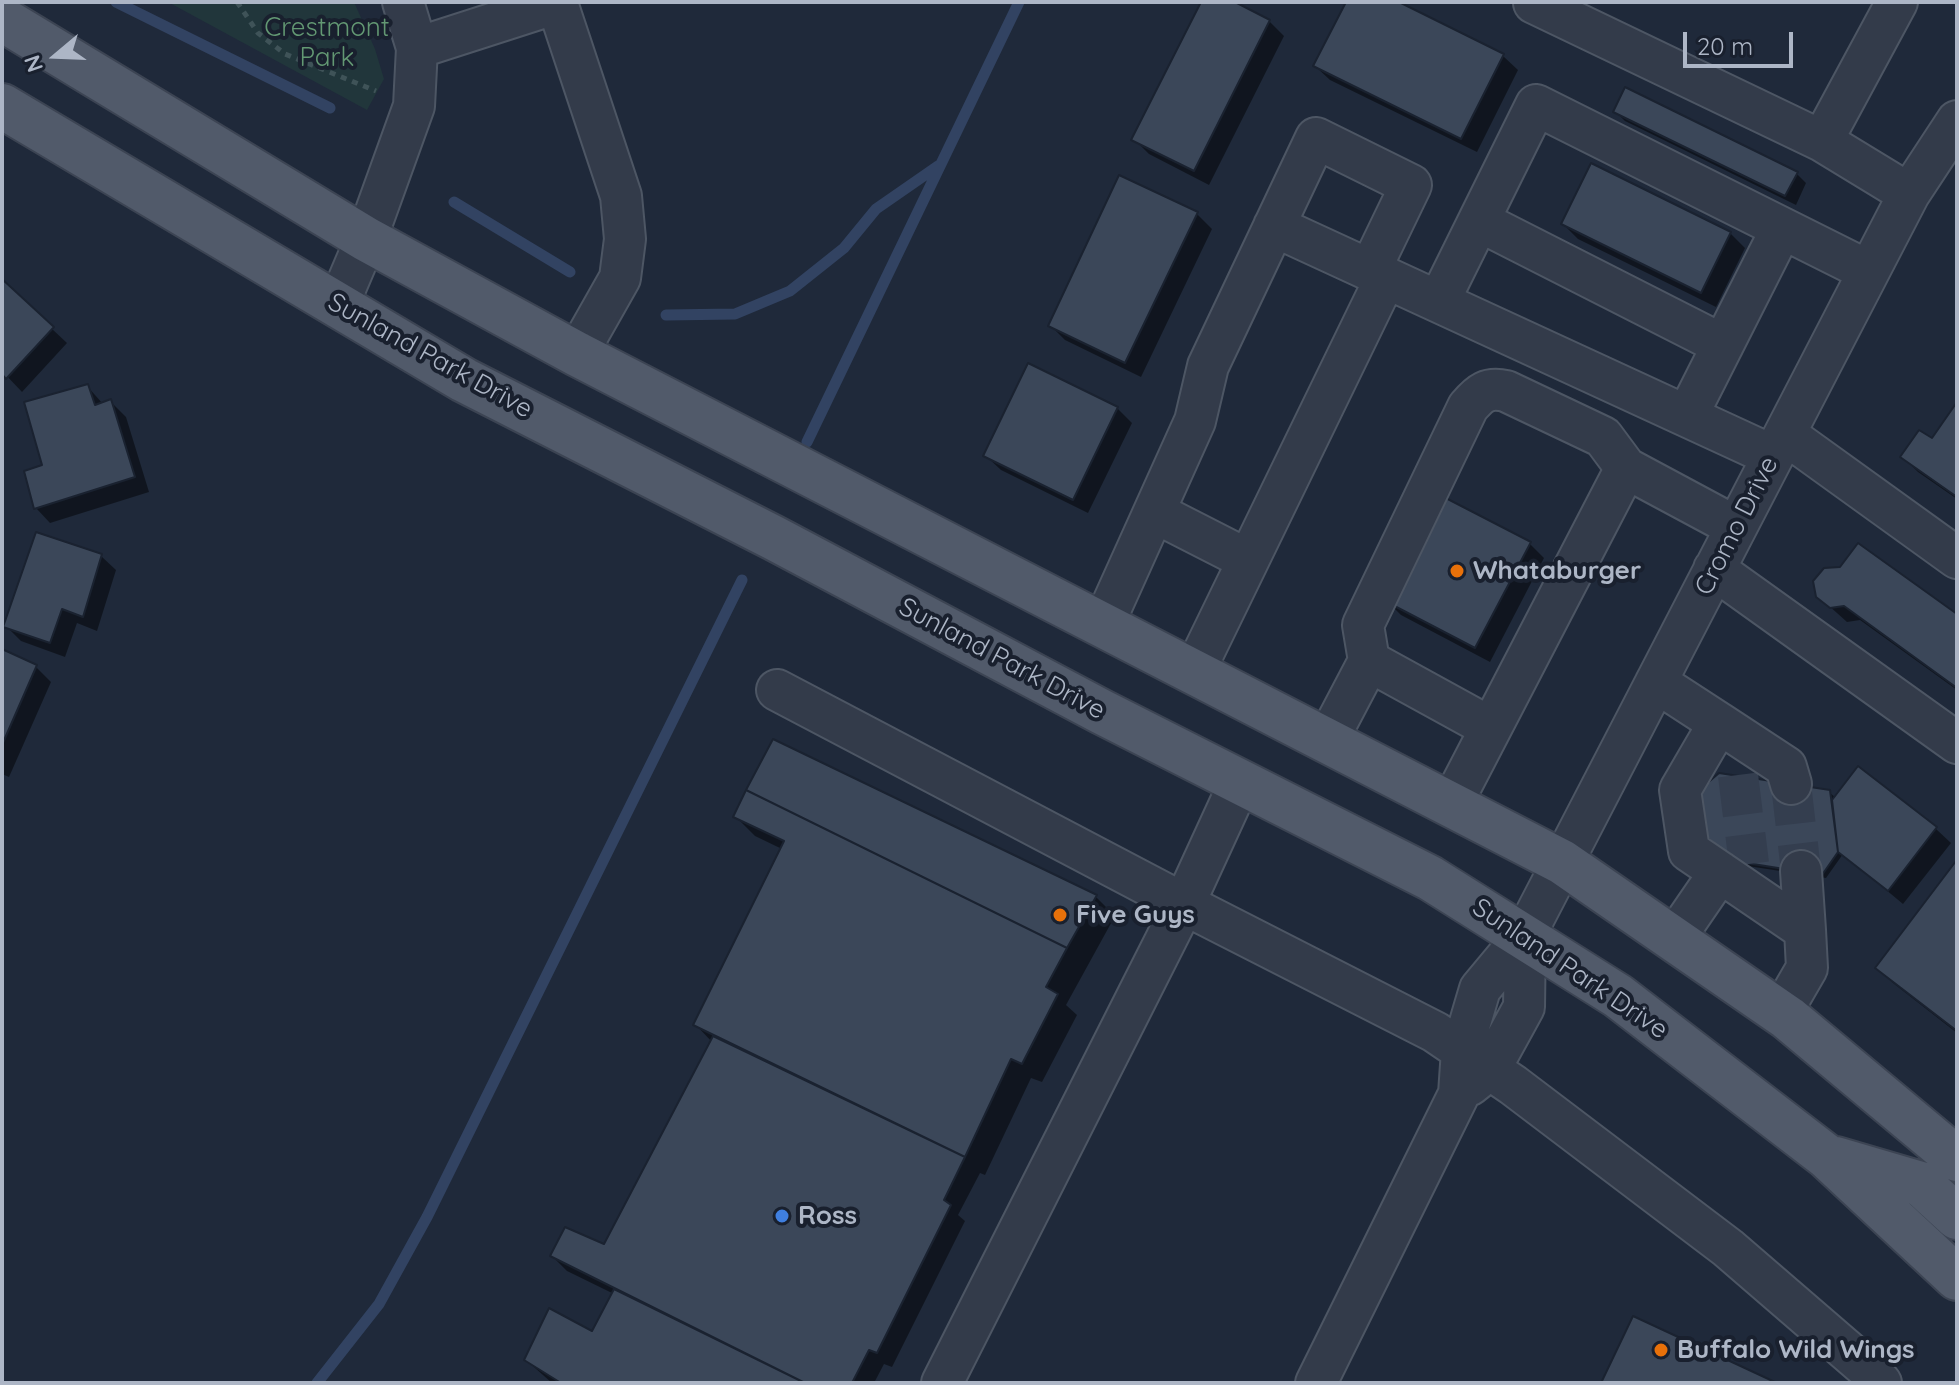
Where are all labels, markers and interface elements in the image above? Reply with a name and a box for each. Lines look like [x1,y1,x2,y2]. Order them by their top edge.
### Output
park label: Crestmont Park [264,12,390,74]
north arrow [16,16,96,96]
scale bar [1687,16,1797,66]
text: 20 m [1697,31,1753,61]
text: N [17,52,49,76]
street label: Sunland Park Drive [322,287,538,425]
street label: Cromo Drive [1689,452,1785,600]
place label: Whataburger [1473,555,1641,587]
marker: Whataburger [1448,562,1466,580]
street label: Sunland Park Drive [894,592,1110,726]
street label: Sunland Park Drive [1466,892,1674,1046]
place label: Five Guys [1076,899,1195,931]
marker: Five Guys [1051,906,1069,924]
place label: Ross [798,1200,857,1232]
marker: Ross [773,1207,791,1225]
place label: Buffalo Wild Wings [1677,1334,1915,1366]
marker: Buffalo Wild Wings [1652,1341,1670,1359]

